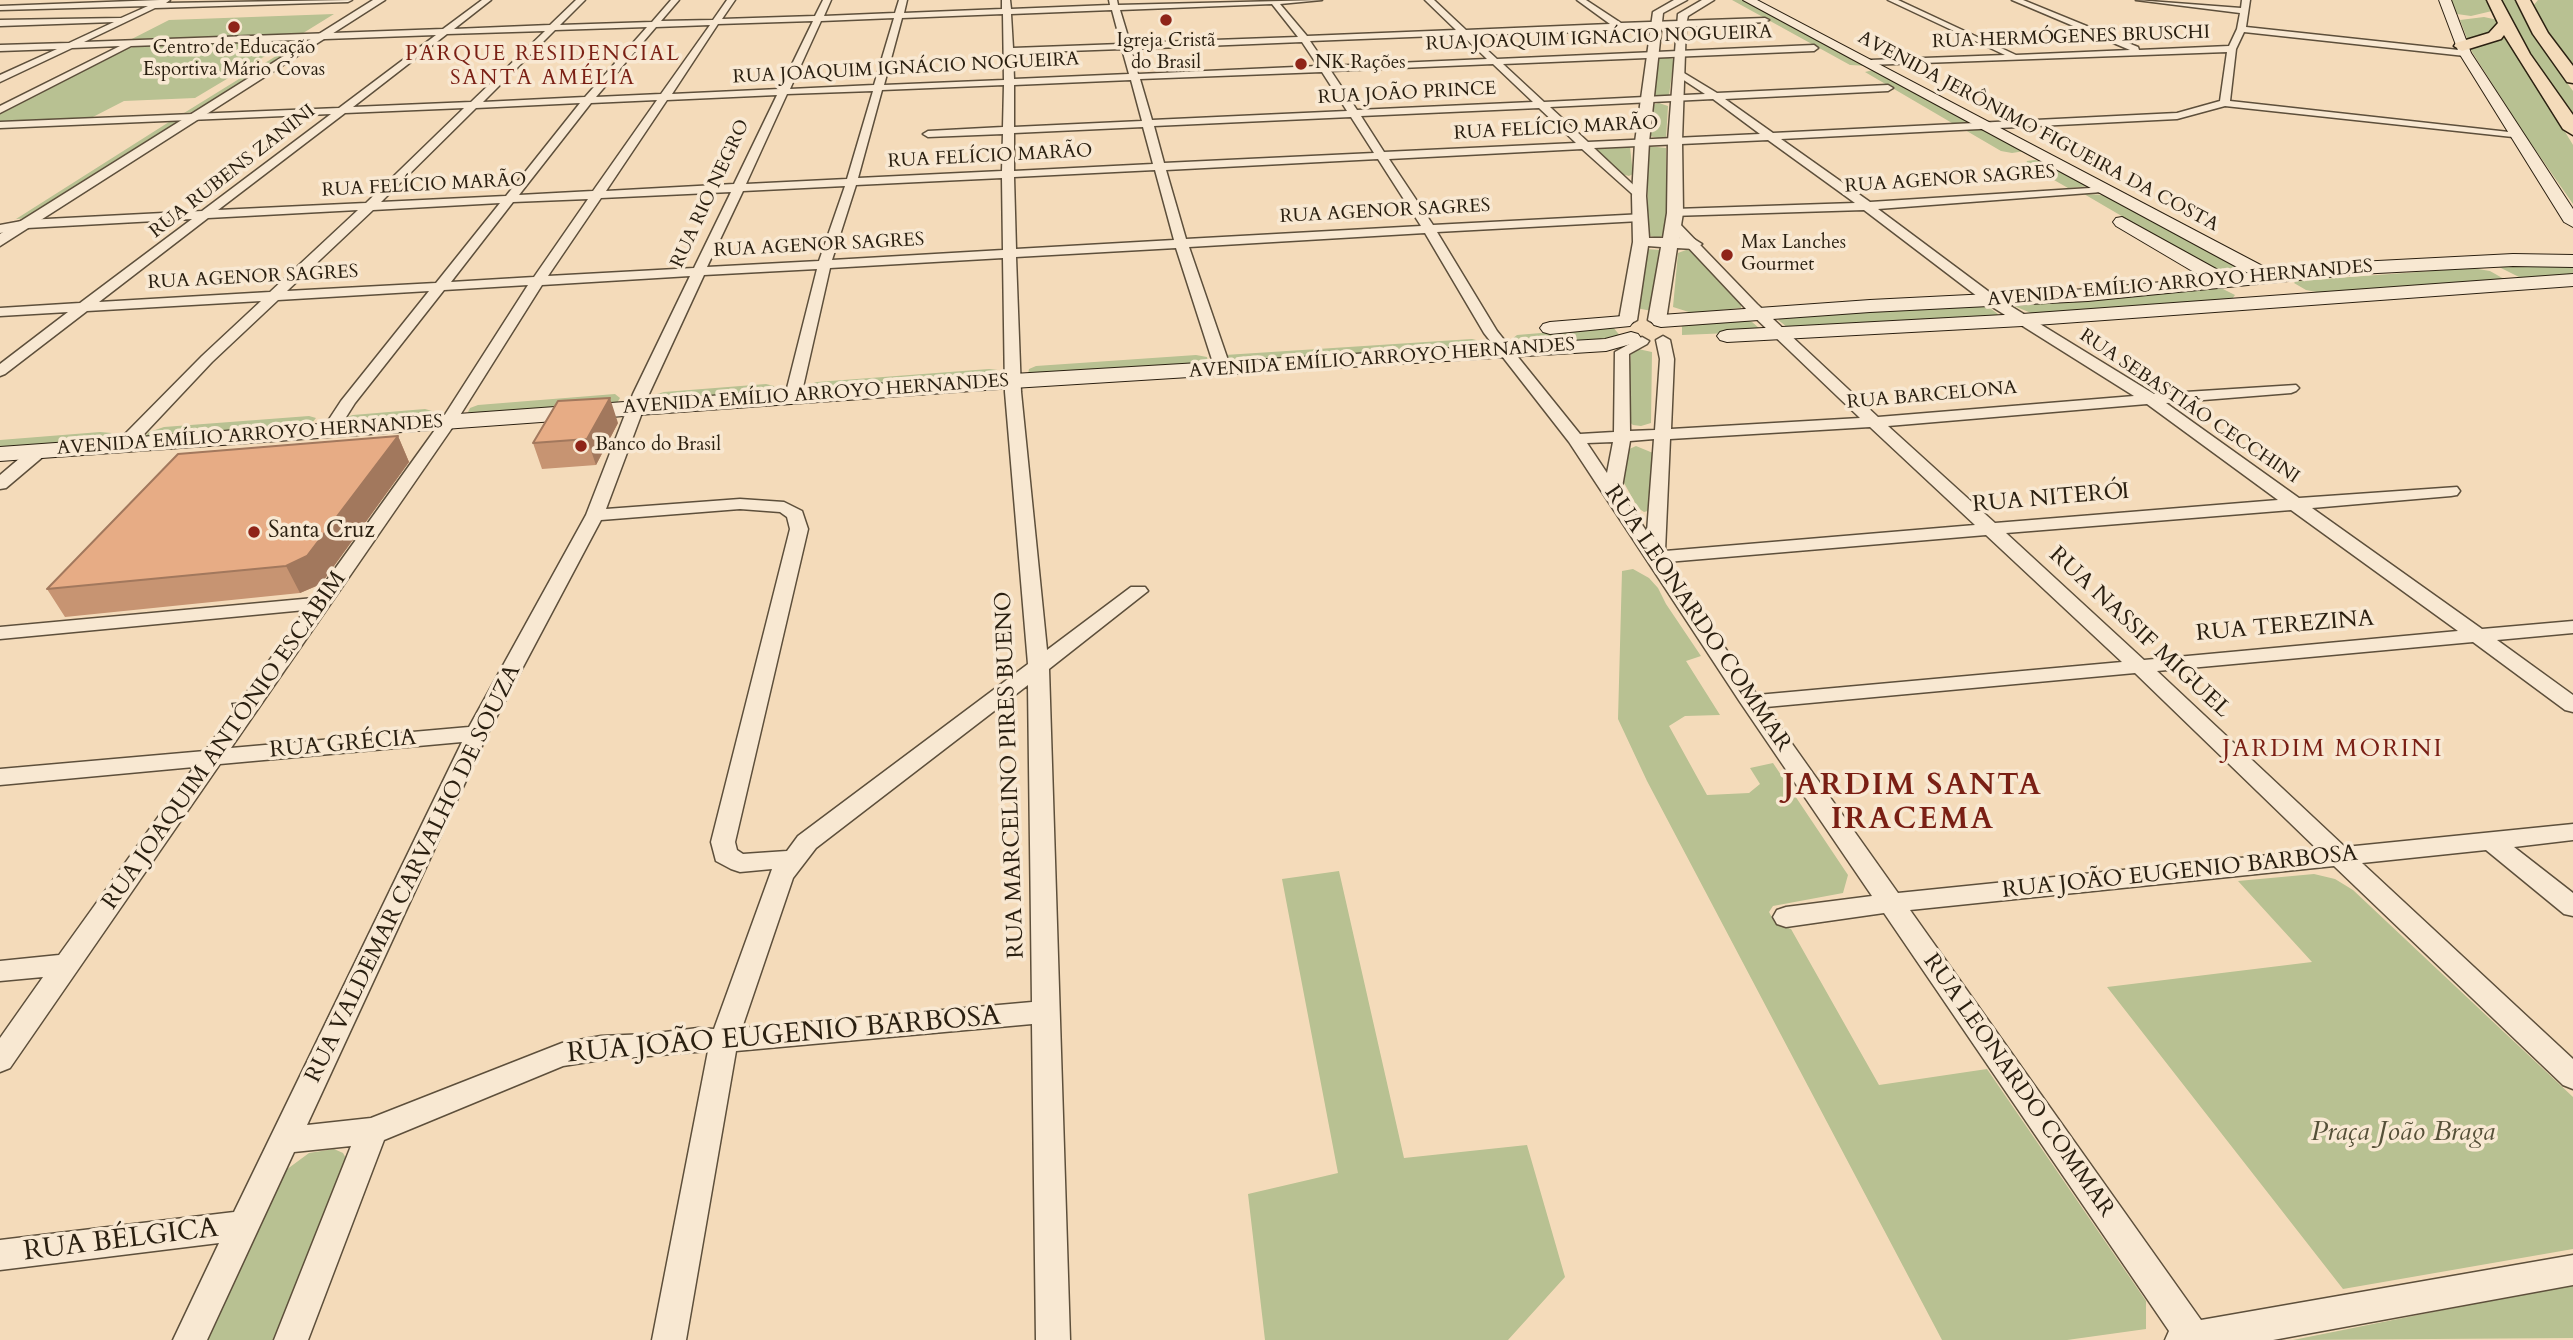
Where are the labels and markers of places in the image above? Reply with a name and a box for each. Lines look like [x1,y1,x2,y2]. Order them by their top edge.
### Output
marker: Igreja Cristã do Brasil [1158,12,1174,28]
marker: Centro de Educação Esportiva Mário Covas [226,19,242,35]
place label: Igreja Cristã do Brasil [1117,31,1215,75]
place label: Centro de Educação Esportiva Mário Covas [143,38,325,82]
place label: NK Rações [1315,53,1406,75]
marker: NK Rações [1293,56,1309,72]
place label: Max Lanches Gourmet [1741,233,1846,277]
marker: Max Lanches Gourmet [1719,247,1735,263]
place label: Banco do Brasil [595,435,721,457]
marker: Banco do Brasil [573,438,589,454]
place label: Santa Cruz [268,518,375,546]
marker: Santa Cruz [246,524,262,540]

